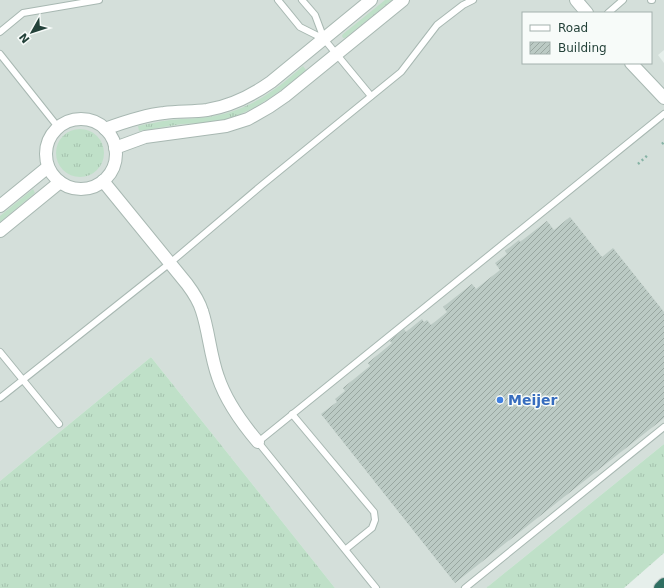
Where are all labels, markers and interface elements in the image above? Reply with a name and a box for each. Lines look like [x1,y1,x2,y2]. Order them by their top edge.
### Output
north arrow [12,12,52,52]
legend [522,12,652,64]
text: Road [558,21,588,35]
text: N [17,30,33,46]
text: Building [558,41,607,55]
place label: Meijer [508,392,558,408]
marker: Meijer [495,395,505,405]

